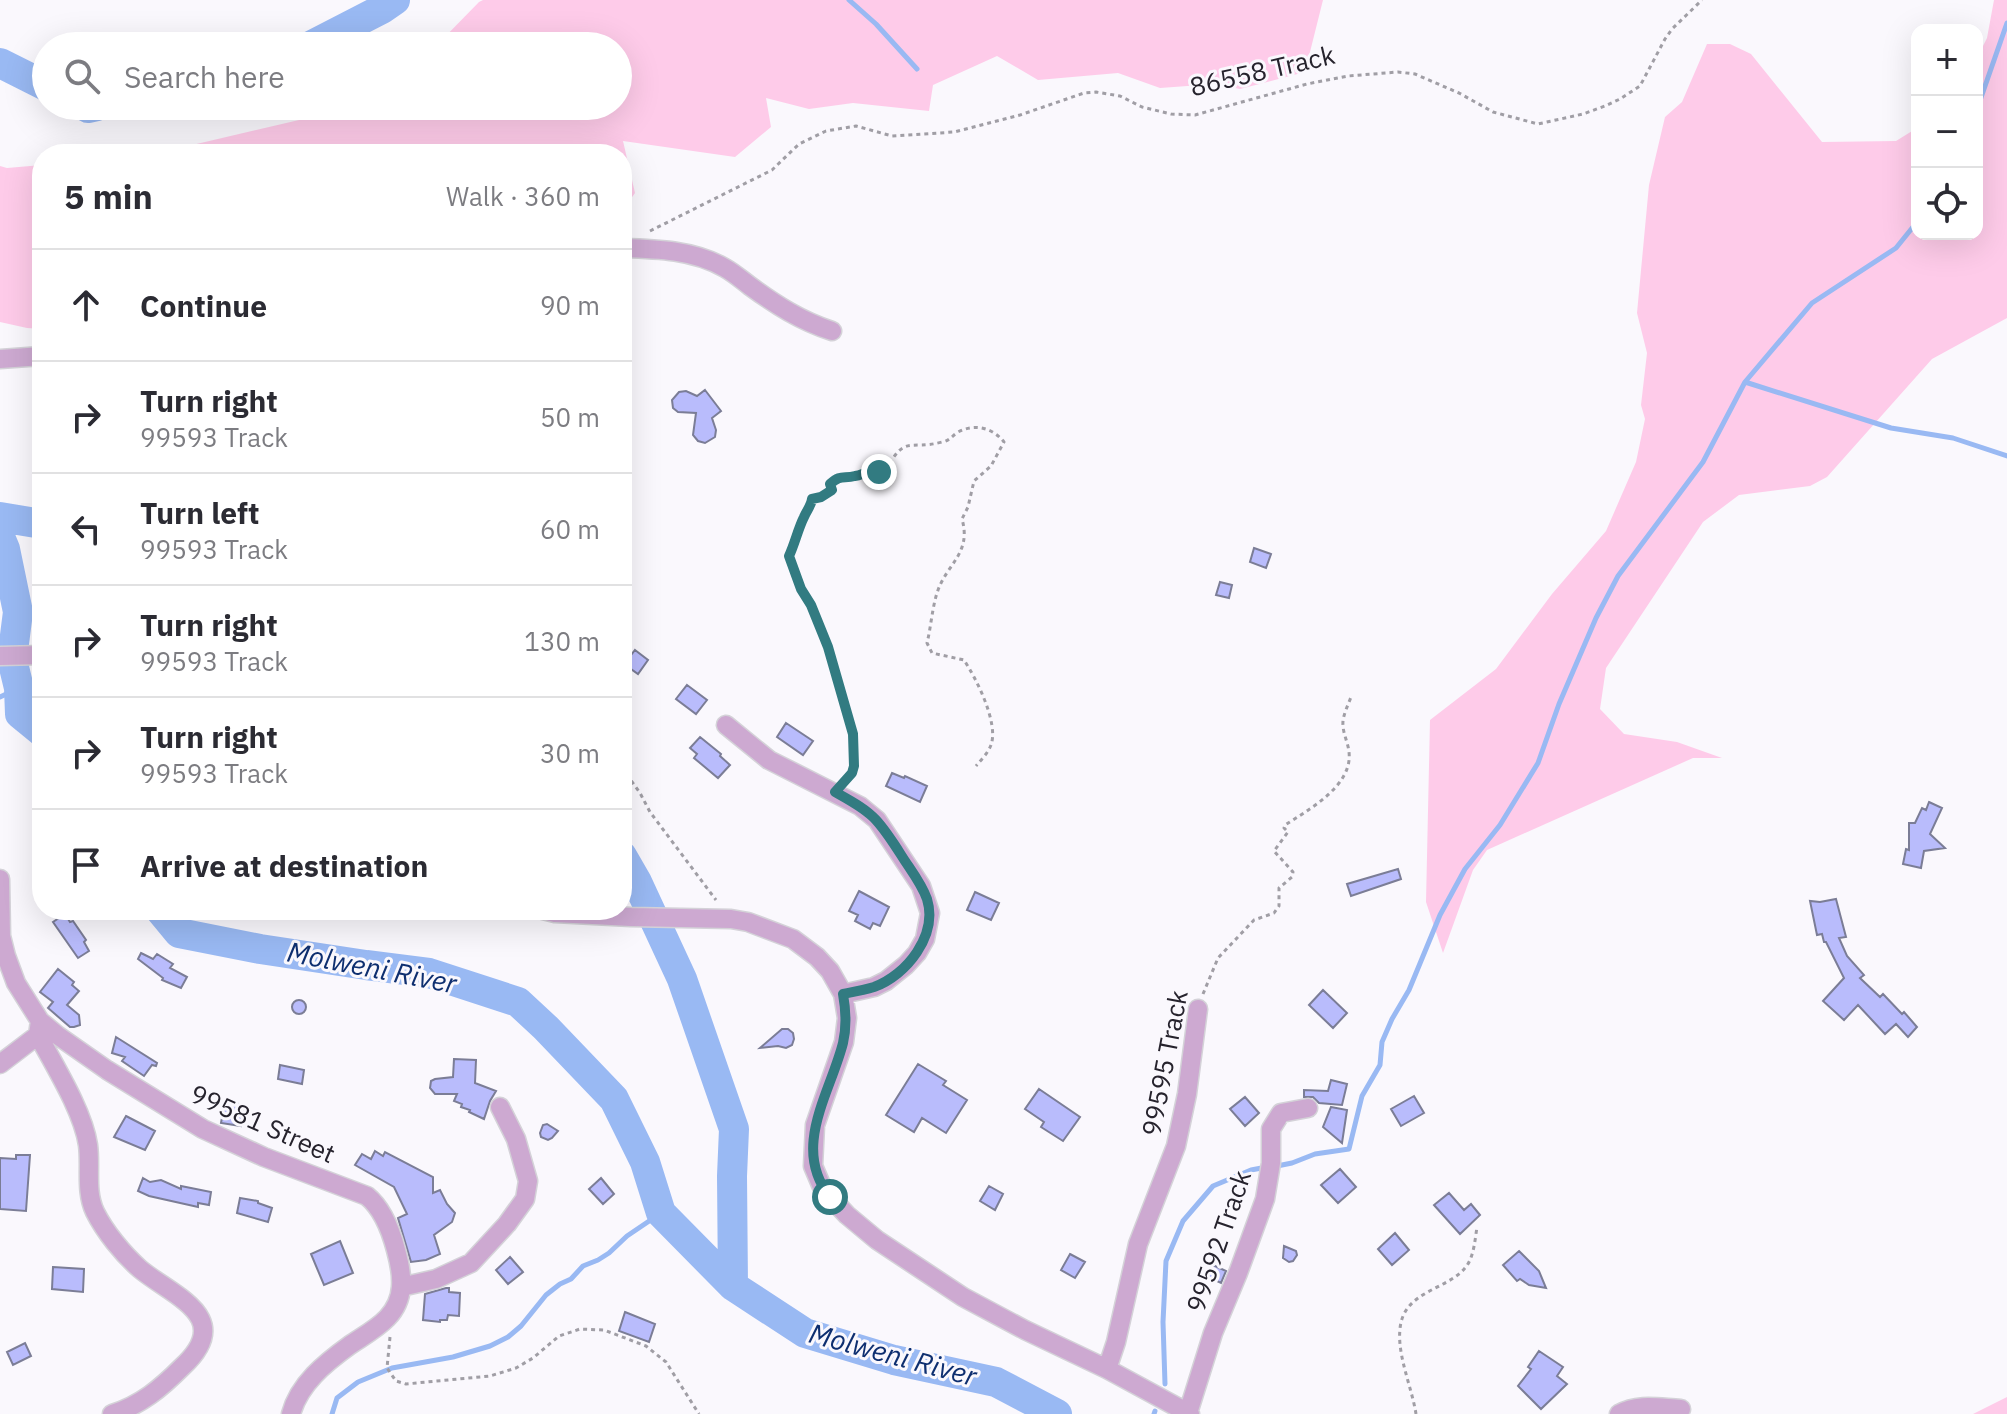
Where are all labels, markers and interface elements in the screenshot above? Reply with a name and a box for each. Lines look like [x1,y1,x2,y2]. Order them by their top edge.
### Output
map controls [1911,24,1983,240]
button: + [1911,24,1983,96]
search box [32,32,632,120]
street label: 86558 Track [1186,37,1338,103]
icon: search [60,54,104,98]
text: Search here [124,57,285,96]
button: − [1911,96,1983,168]
button: locate [1911,168,1983,240]
text: 5 min [64,174,153,218]
text: Walk · 360 m [446,179,600,213]
icon: ahead [64,283,108,327]
text: Continue [140,286,267,325]
text: 90 m [540,288,600,322]
text: Turn right [140,381,278,420]
icon: right [64,395,108,439]
text: 50 m [540,400,600,434]
text: 99593 Track [140,420,288,454]
route end [861,454,897,490]
text: Turn left [140,493,259,532]
icon: left [64,507,108,551]
text: 60 m [540,512,600,546]
text: 99593 Track [140,532,288,566]
text: Turn right [140,605,278,644]
icon: right [64,619,108,663]
text: 130 m [524,624,600,658]
text: 99593 Track [140,644,288,678]
text: Turn right [140,717,278,756]
icon: right [64,731,108,775]
text: 30 m [540,736,600,770]
text: 99593 Track [140,756,288,790]
icon: arrive [64,843,108,887]
text: Arrive at destination [140,846,428,885]
water label: Molweni River [284,932,461,1002]
street label: 99595 Track [1133,987,1195,1139]
street label: 99581 Street [185,1076,341,1170]
street label: 99592 Track [1178,1165,1258,1316]
route start [812,1179,848,1215]
water label: Molweni River [805,1314,982,1394]

